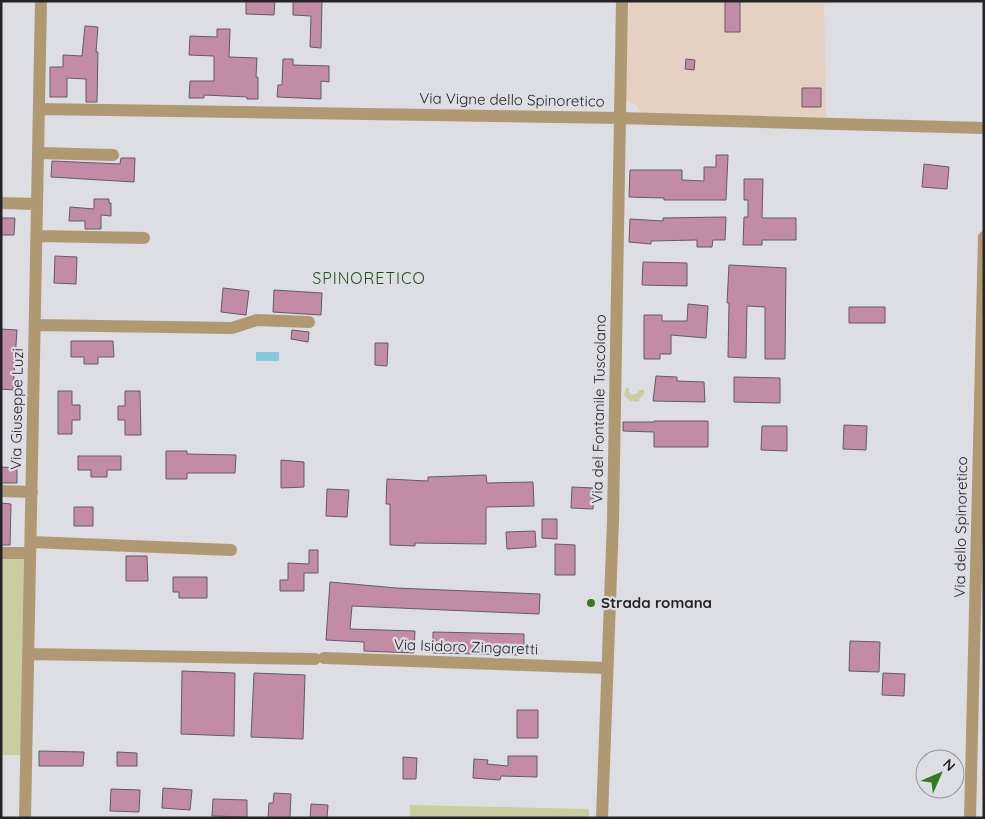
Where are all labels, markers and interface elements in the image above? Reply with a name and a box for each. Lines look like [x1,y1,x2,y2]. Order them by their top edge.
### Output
street label: Via Vigne dello Spinoretico [419,88,605,111]
district label: SPINORETICO [312,268,426,288]
street label: Via del Fontanile Tuscolano [587,314,610,504]
street label: Via Giuseppe Luzi [6,348,27,470]
street label: Via dello Spinoretico [950,456,971,598]
place label: Strada romana [601,593,712,612]
marker: Strada romana [585,597,597,609]
street label: Via Isidoro Zingaretti [394,634,538,659]
north arrow [915,749,965,799]
text: N [939,755,959,775]

